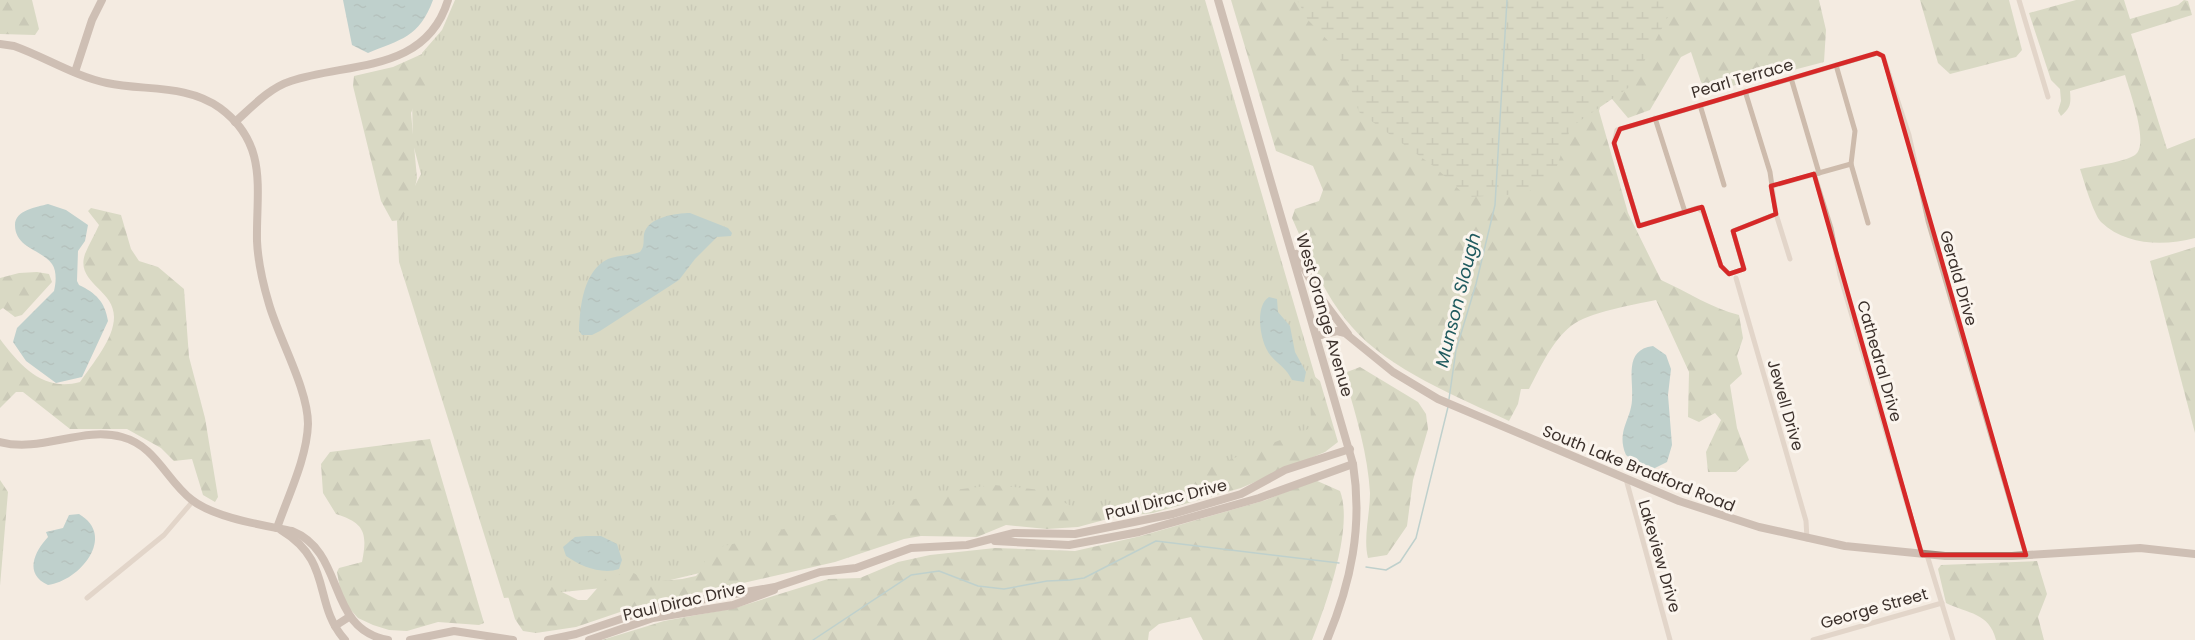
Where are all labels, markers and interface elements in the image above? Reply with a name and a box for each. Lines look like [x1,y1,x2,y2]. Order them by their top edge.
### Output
street label: Pearl Terrace [1688,53,1796,104]
street label: Gerald Drive [1934,228,1983,329]
water label: Munson Slough [1429,230,1486,370]
street label: West Orange Avenue [1290,231,1359,399]
street label: Cathedral Drive [1851,298,1908,424]
street label: Jewell Drive [1762,357,1810,453]
street label: South Lake Bradford Road [1539,419,1739,518]
street label: Paul Dirac Drive [1103,473,1229,526]
street label: Lakeview Drive [1632,497,1687,615]
street label: Paul Dirac Drive [621,576,748,627]
street label: George Street [1818,582,1931,635]

